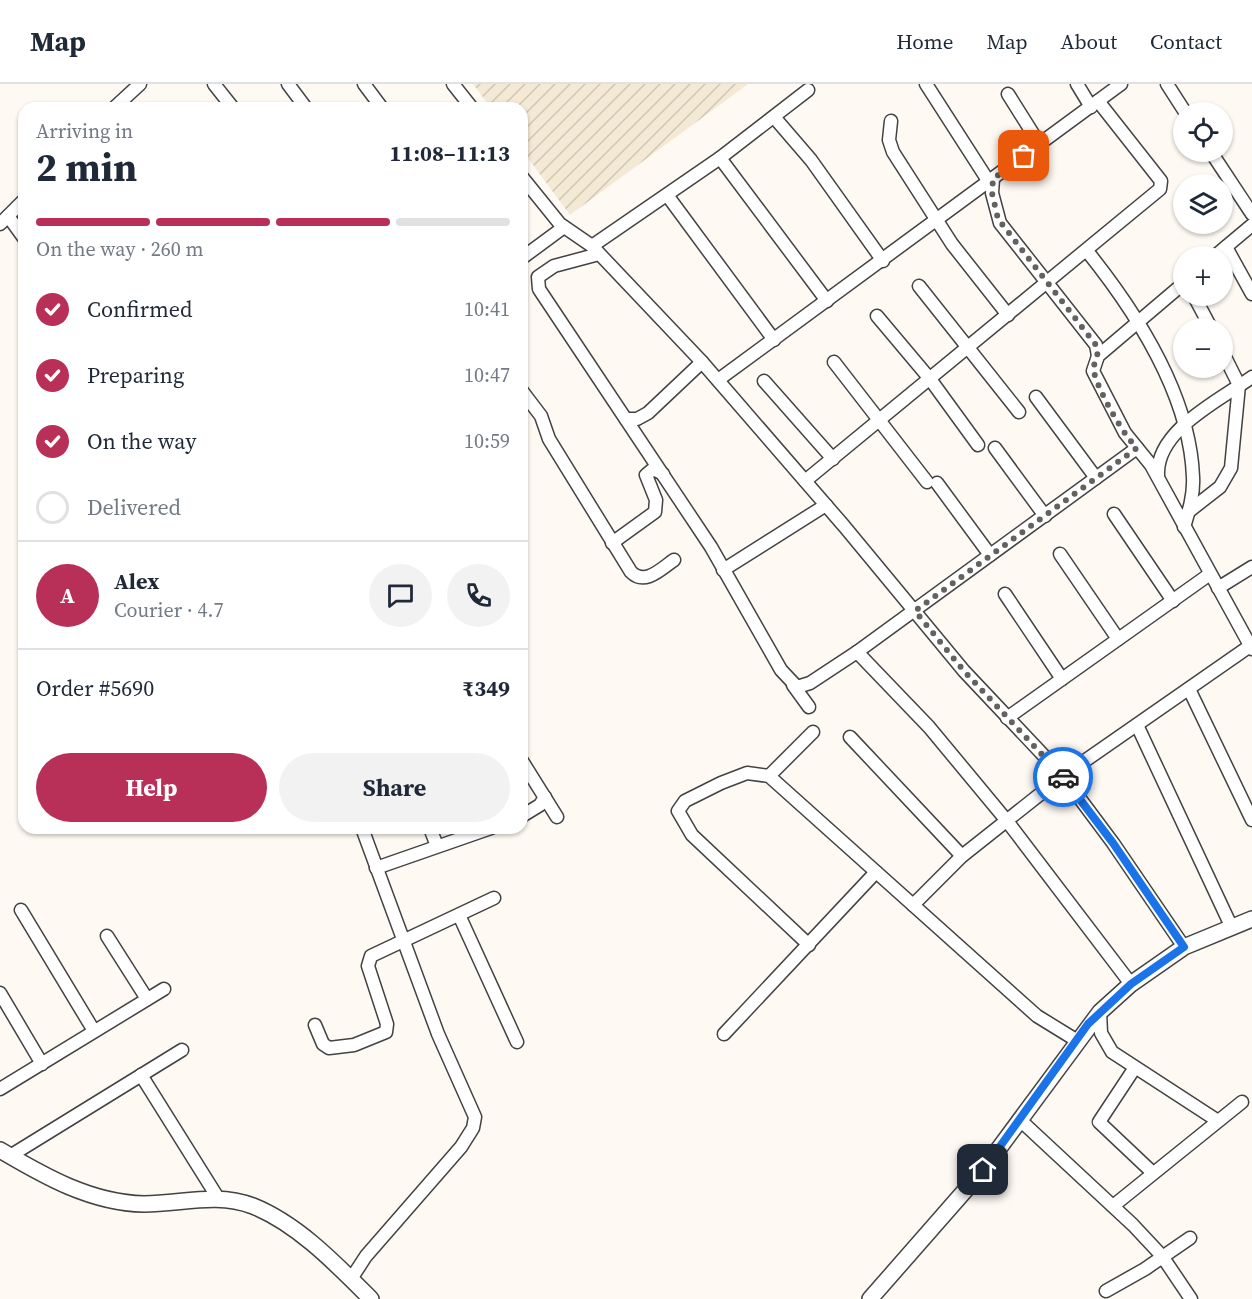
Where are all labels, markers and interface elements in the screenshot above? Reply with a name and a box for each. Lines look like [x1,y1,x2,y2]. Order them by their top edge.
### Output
text: Map [30,22,86,60]
text: Home [896,27,954,56]
text: Map [987,27,1028,56]
text: About [1061,27,1117,56]
text: Contact [1150,27,1222,56]
map controls [1173,102,1233,378]
button: locate [1173,102,1233,162]
text: Arriving in [36,117,133,145]
pin [998,130,1049,181]
text: 11:08–11:13 [390,138,510,168]
icon: bag [1007,139,1040,172]
text: 2 min [36,141,137,194]
button: layers [1173,174,1233,234]
text: On the way · 260 m [36,235,203,263]
button: + [1173,246,1233,306]
icon: check [36,293,69,326]
text: Confirmed [87,294,192,324]
text: 10:41 [464,295,510,323]
button: − [1173,318,1233,378]
icon: check [36,359,69,392]
text: Preparing [87,360,184,390]
text: 10:47 [464,361,510,389]
icon: check [36,425,69,458]
text: On the way [87,426,196,456]
text: 10:59 [464,427,510,455]
text: Delivered [87,492,181,522]
button: chat [369,564,432,627]
button: phone [447,564,510,627]
text: Alex [114,566,159,596]
text: A [60,580,75,610]
text: Courier · 4.7 [114,596,223,624]
text: Order #5690 [36,673,154,703]
text: ₹349 [462,673,510,703]
courier [1033,747,1093,807]
button: Help [36,753,267,822]
button: Share [279,753,510,822]
icon: car [1047,761,1080,794]
pin [957,1144,1008,1195]
icon: home [966,1153,999,1186]

